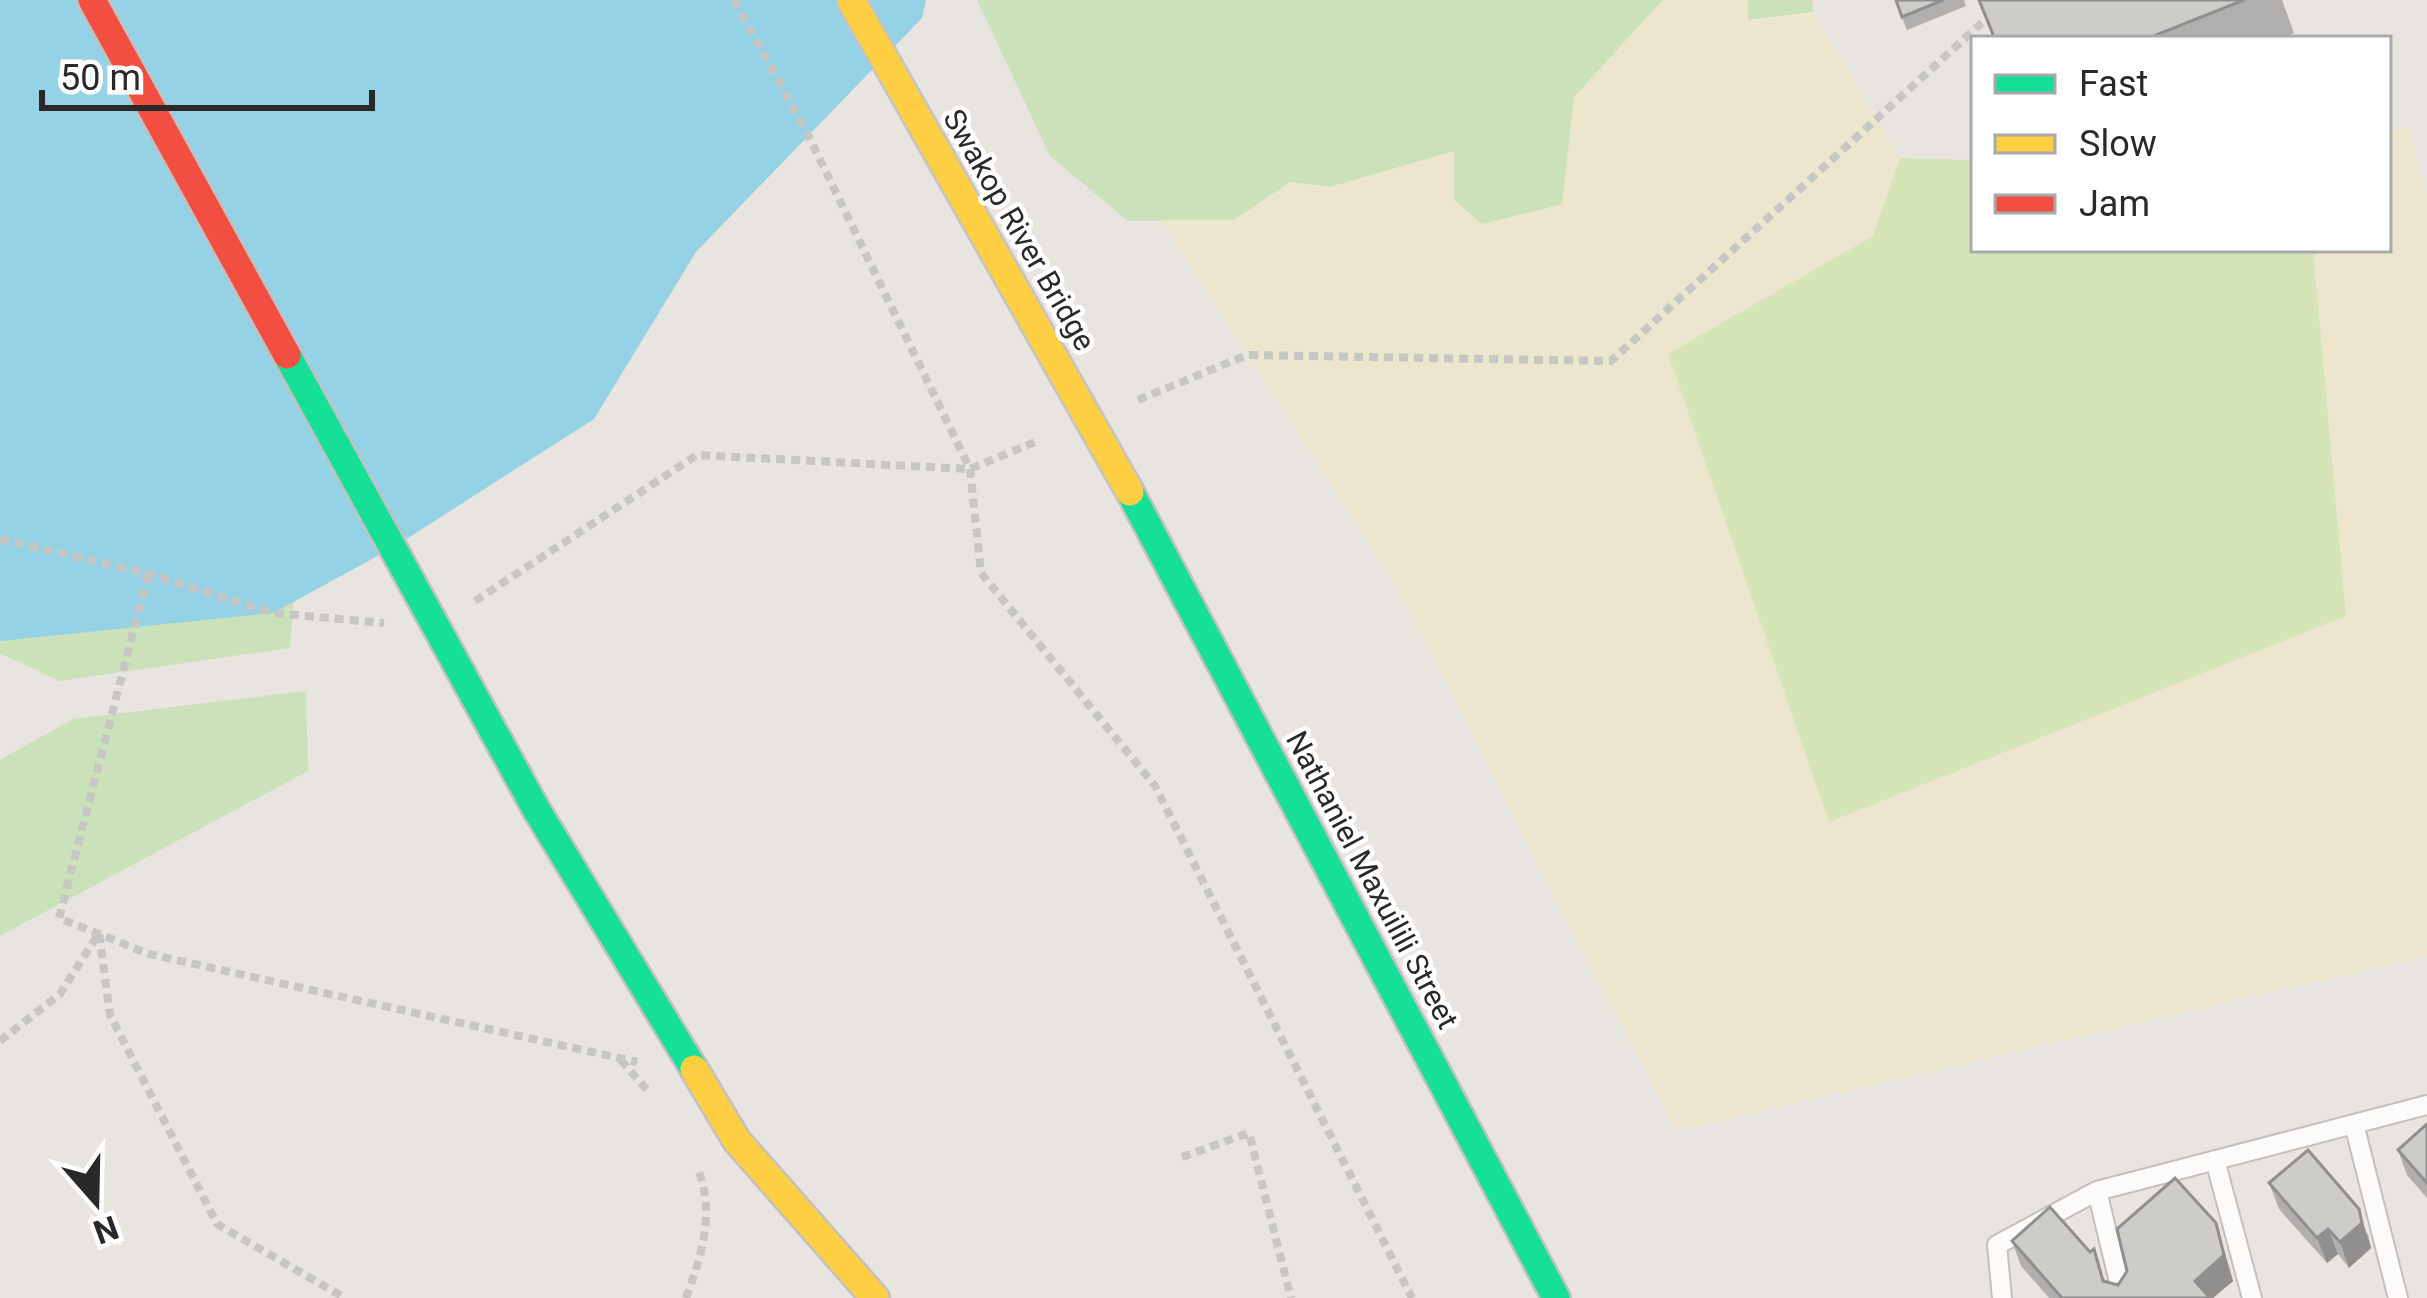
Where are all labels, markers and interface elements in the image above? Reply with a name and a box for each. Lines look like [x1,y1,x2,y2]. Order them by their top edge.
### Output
scale bar [42,36,372,110]
legend [1971,36,2391,252]
text: 50 m [60,57,141,99]
text: Fast [2079,63,2148,105]
street label: Swakop River Bridge [936,103,1103,357]
text: Slow [2079,123,2157,165]
text: Jam [2079,183,2150,225]
street label: Nathaniel Maxuilili Street [1279,725,1466,1034]
north arrow [36,1142,156,1262]
text: N [88,1207,124,1252]

